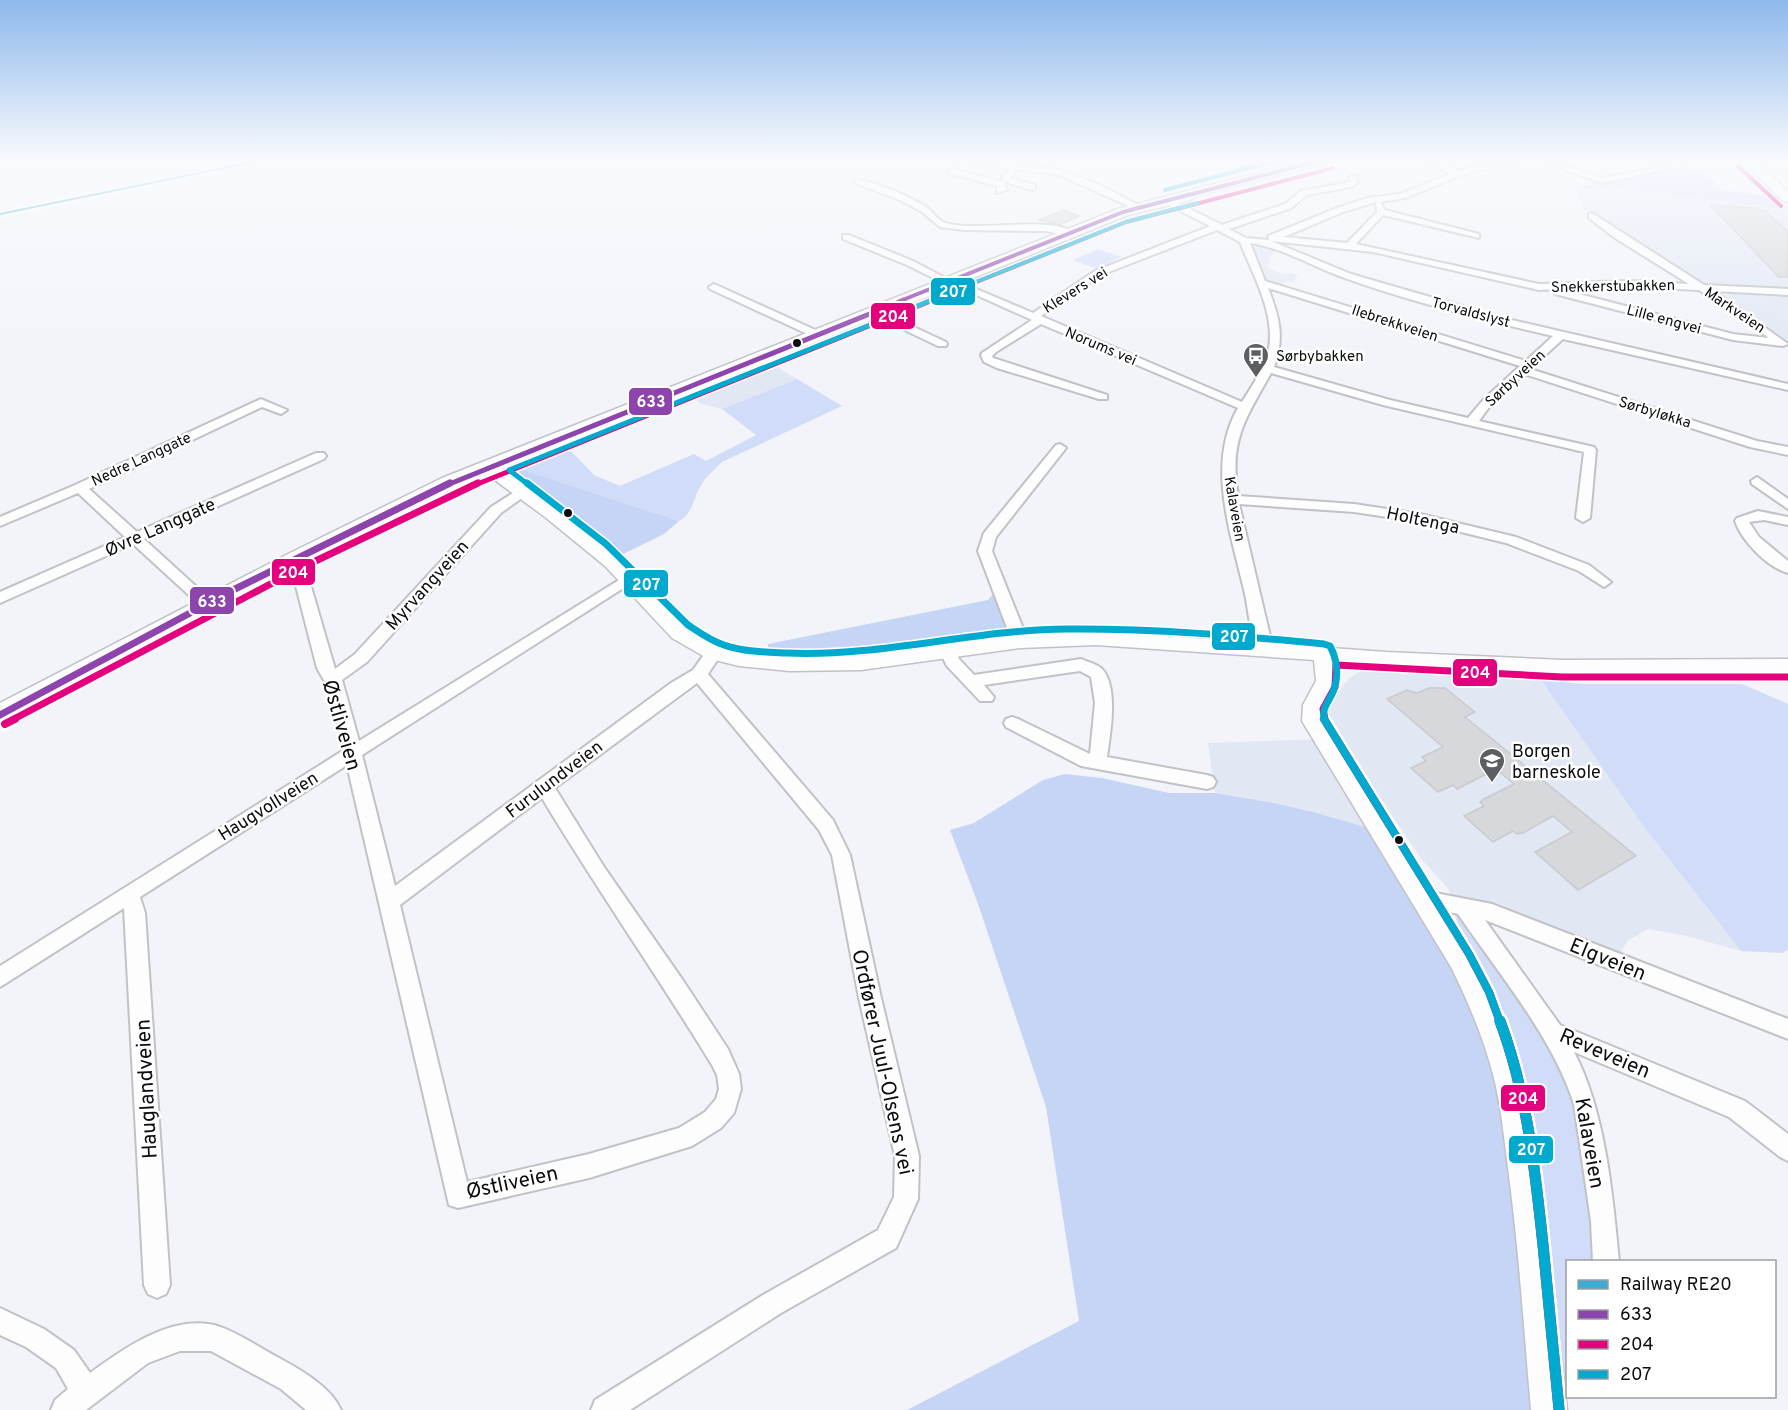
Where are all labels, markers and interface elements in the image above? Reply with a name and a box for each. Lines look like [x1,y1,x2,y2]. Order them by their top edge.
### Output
street label: Klevers vei [1040,264,1112,319]
line badge: 207 [930,277,976,306]
street label: Snekkerstubakken [1551,277,1675,298]
text: 207 [939,283,967,303]
street label: Markveien [1700,284,1768,339]
street label: Torvaldslyst [1429,294,1512,333]
street label: Ilebrekkveien [1349,301,1440,347]
street label: Lille engvei [1624,301,1703,340]
line badge: 204 [870,302,916,330]
text: 204 [878,308,908,328]
street label: Norums vei [1062,324,1139,371]
unlabelled marker [791,337,803,349]
bus stop icon: Sørbybakken [1241,341,1271,379]
street label: Sørbyveien [1482,346,1550,412]
place label: Sørbybakken [1276,348,1364,367]
line badge: 633 [628,387,673,416]
text: 633 [636,393,666,413]
street label: Sørbyløkka [1616,393,1693,433]
street label: Nedre Langgate [89,429,194,492]
street label: Kalaveien [1218,475,1249,543]
street label: Øvre Langgate [102,494,220,563]
street label: Holtenga [1384,503,1461,540]
unlabelled marker [562,507,574,519]
street label: Myrvangveien [381,536,475,636]
line badge: 204 [271,558,316,586]
text: 204 [278,564,308,584]
line badge: 207 [623,569,669,598]
text: 207 [632,576,660,596]
line badge: 633 [189,586,235,615]
text: 633 [197,593,227,613]
line badge: 207 [1211,622,1256,651]
text: 207 [1220,628,1248,648]
line badge: 204 [1452,658,1498,687]
text: 204 [1460,664,1490,684]
street label: Østliveien [315,677,366,774]
street label: Furulundveien [502,736,608,824]
place label: Borgen barneskole [1512,741,1601,785]
school or university icon: Borgen barneskole [1477,746,1507,784]
street label: Haugvollveien [214,767,323,847]
unlabelled marker [1393,834,1405,846]
street label: Elgveien [1565,933,1650,988]
street label: Ordfører Juul-Olsens vei [844,947,919,1178]
street label: Hauglandveien [130,1018,165,1160]
street label: Reveveien [1555,1023,1654,1086]
line badge: 204 [1500,1084,1546,1112]
text: 204 [1508,1090,1538,1110]
street label: Kalaveien [1567,1096,1610,1191]
line badge: 207 [1508,1135,1554,1164]
text: 207 [1517,1141,1545,1161]
street label: Østliveien [464,1161,561,1206]
legend [1566,1260,1776,1398]
text: Railway RE20 [1620,1274,1732,1297]
text: 633 [1620,1304,1652,1327]
text: 204 [1620,1334,1654,1357]
text: 207 [1620,1364,1651,1387]

